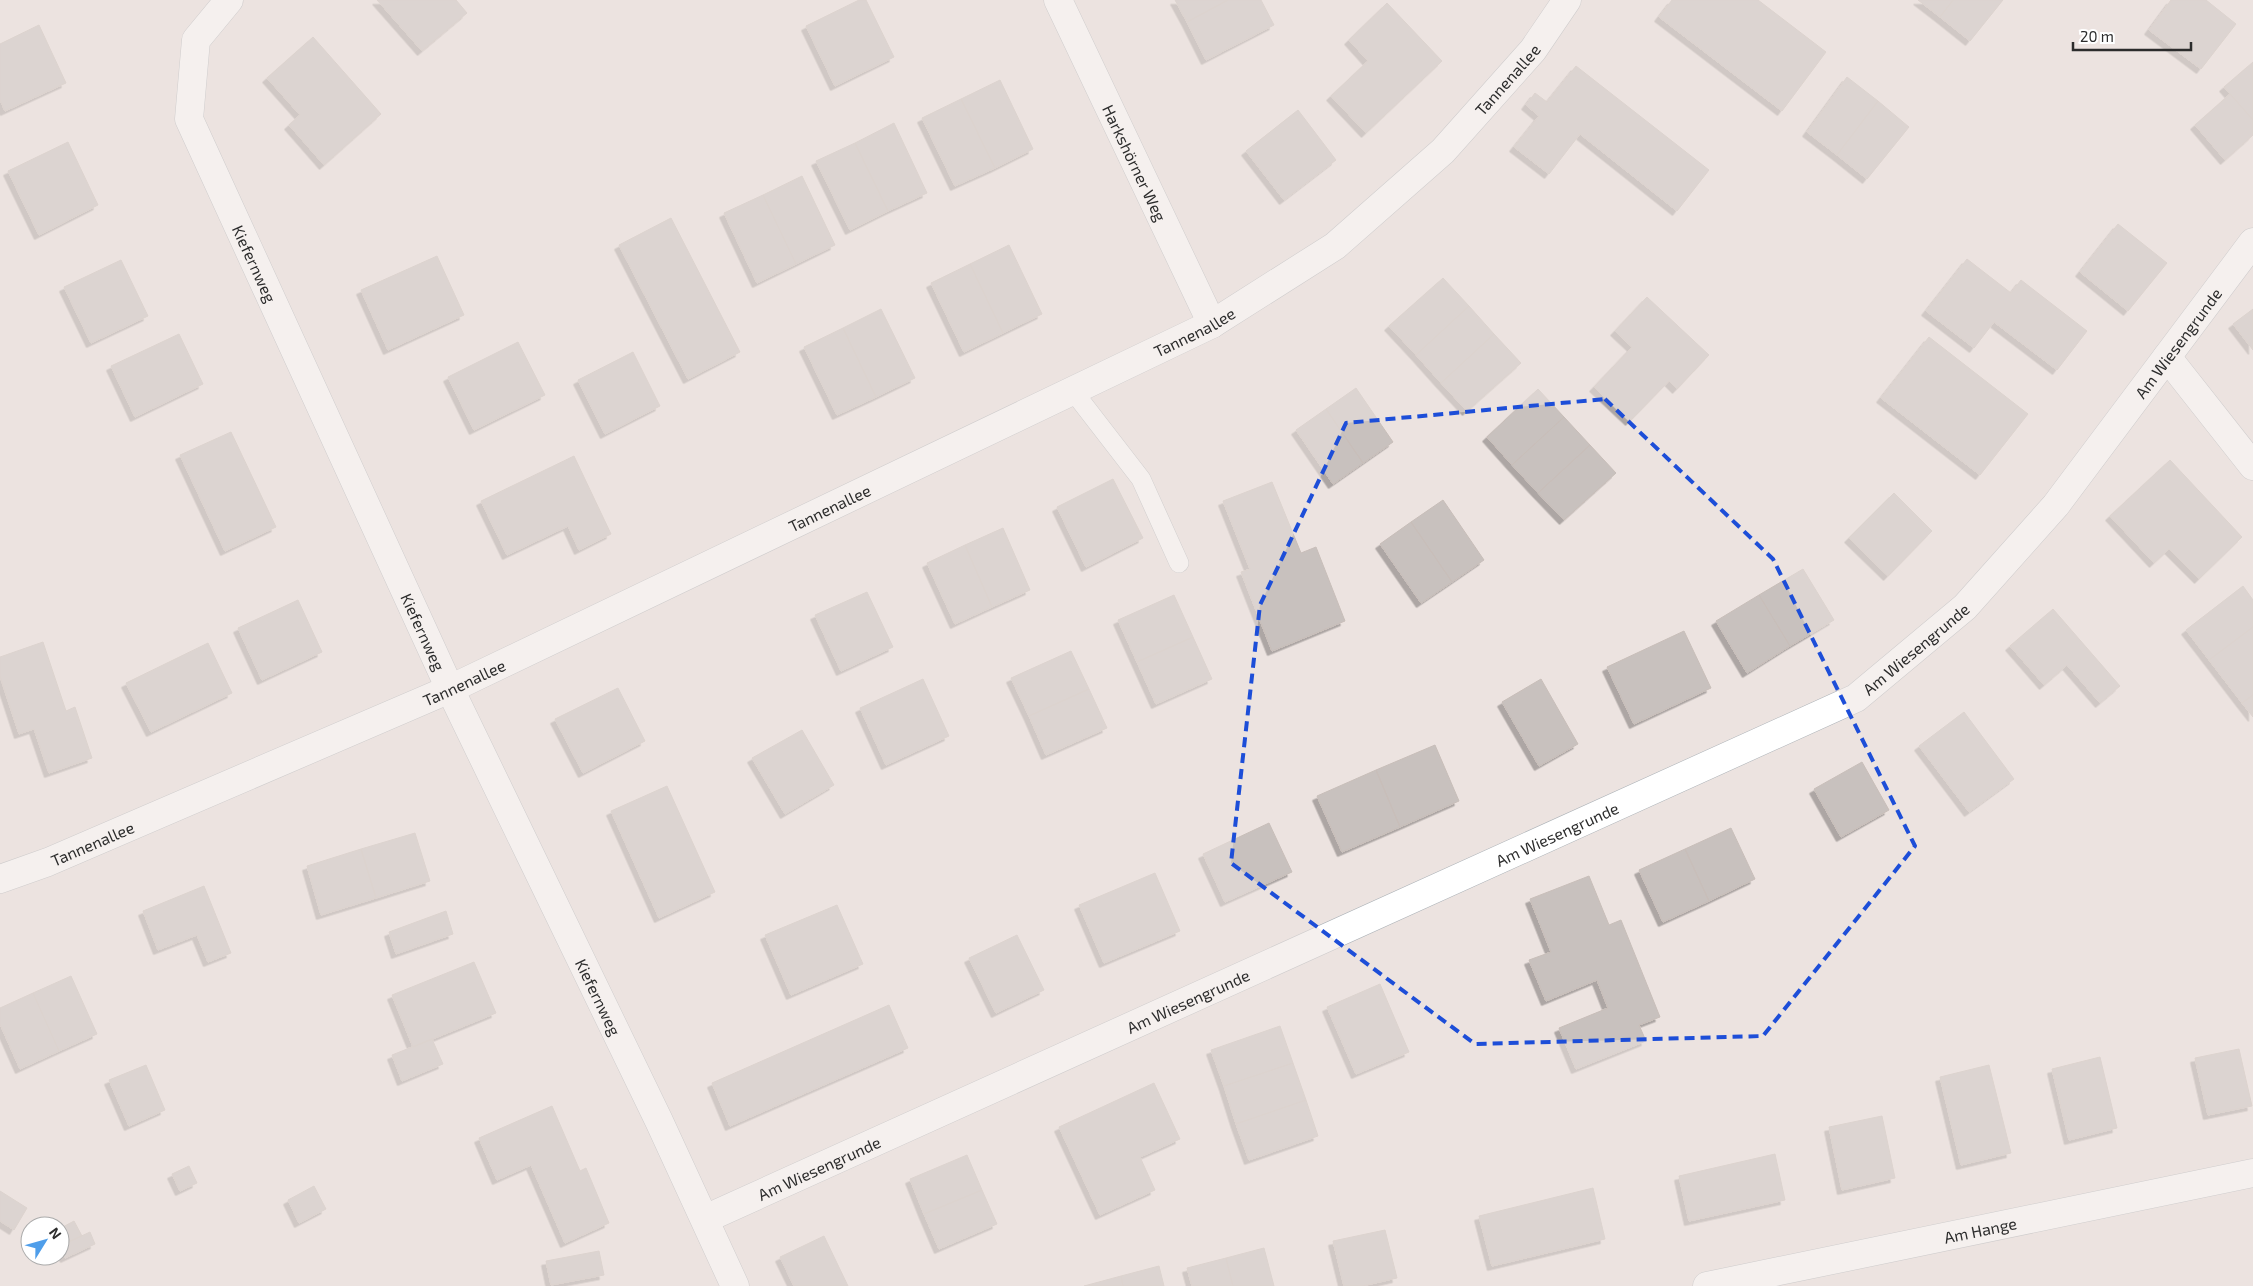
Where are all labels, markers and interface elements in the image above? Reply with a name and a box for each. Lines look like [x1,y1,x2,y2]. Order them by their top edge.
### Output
scale bar [2073,20,2190,52]
text: 20 m [2080,27,2114,45]
street label: Tannenallee [1470,40,1544,119]
street label: Harkshörner Weg [1099,101,1171,224]
street label: Kiefernweg [229,222,281,305]
street label: Am Wiesengrunde [2130,284,2225,401]
street label: Tannenallee [1150,303,1238,360]
street label: Tannenallee [785,480,873,535]
street label: Kiefernweg [398,590,450,673]
street label: Am Wiesengrunde [1859,598,1973,698]
street label: Tannenallee [420,655,508,709]
street label: Am Wiesengrunde [1492,797,1621,869]
street label: Tannenallee [48,817,137,869]
street label: Kiefernweg [572,955,626,1038]
street label: Am Wiesengrunde [1123,964,1252,1036]
street label: Am Wiesengrunde [755,1131,883,1203]
street label: Am Hange [1942,1213,2018,1246]
north arrow [20,1216,70,1266]
text: N [46,1224,66,1242]

